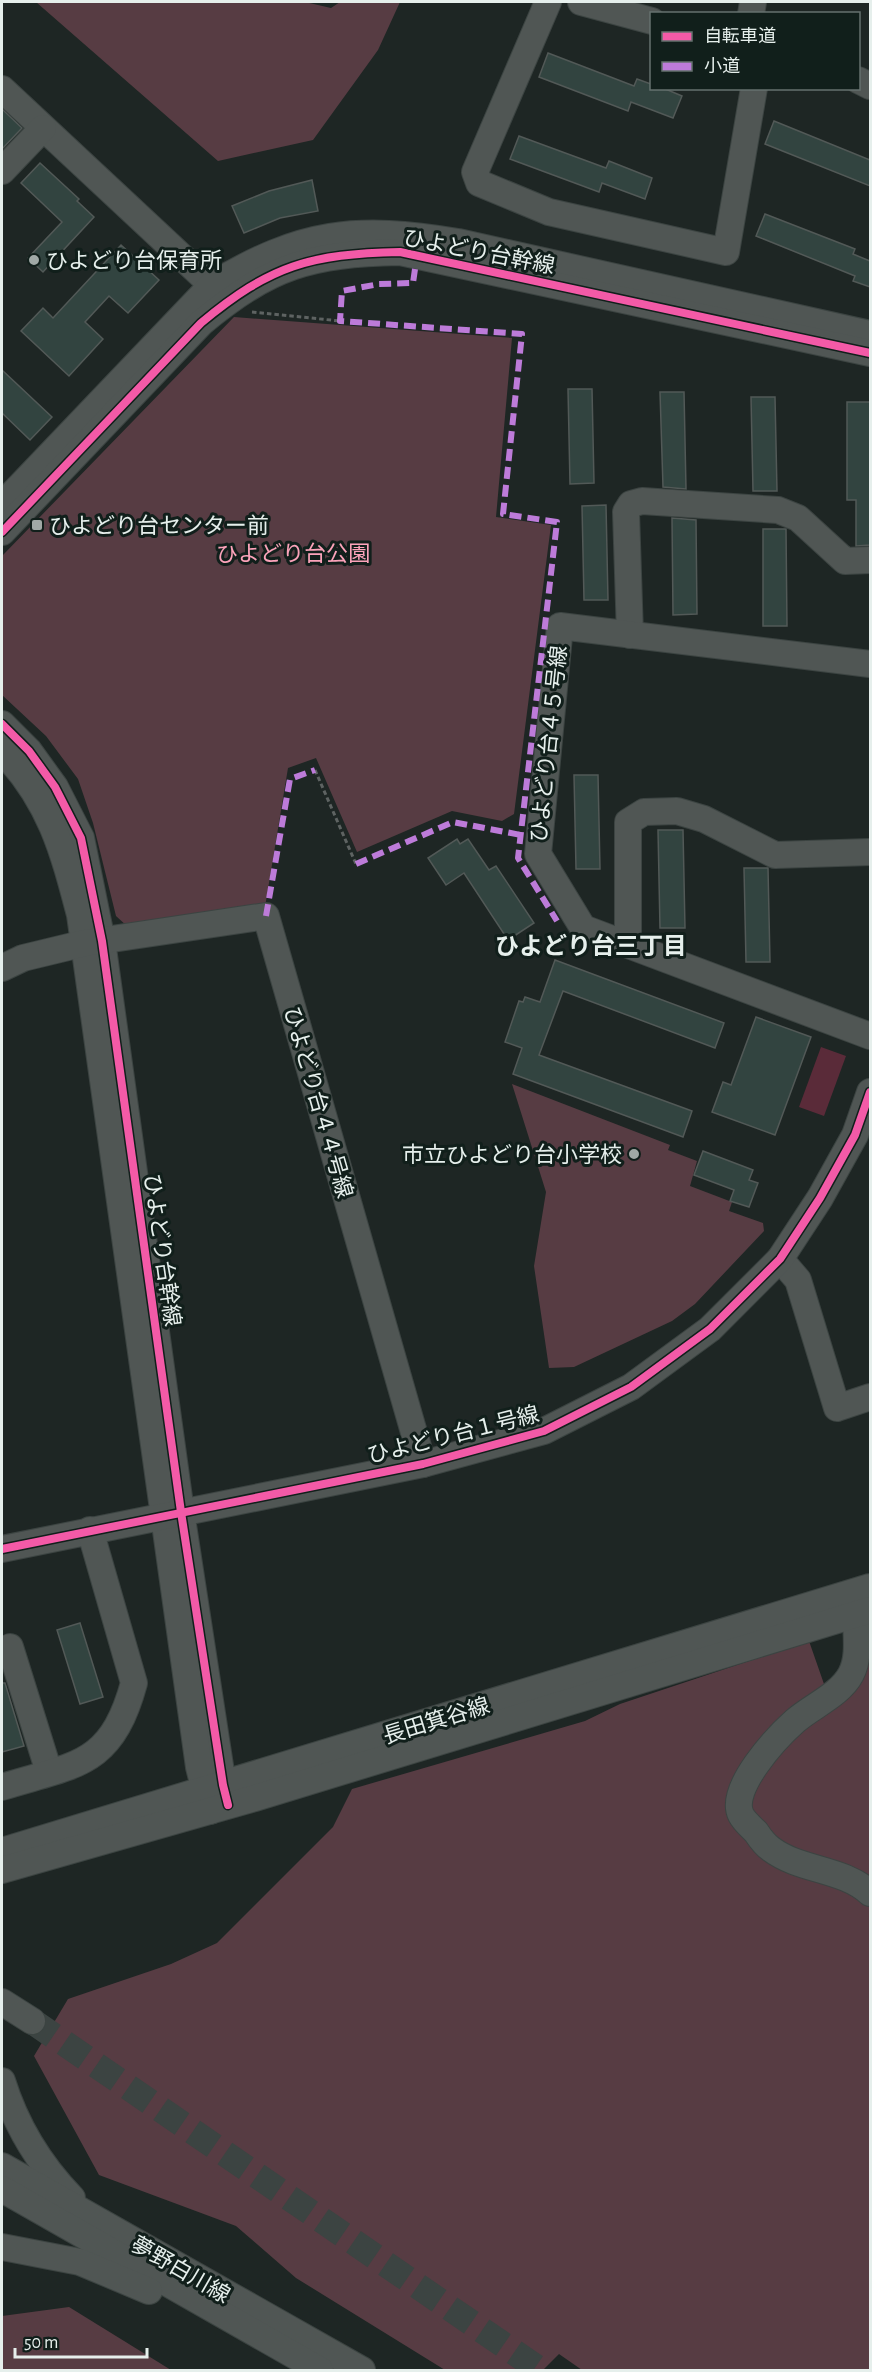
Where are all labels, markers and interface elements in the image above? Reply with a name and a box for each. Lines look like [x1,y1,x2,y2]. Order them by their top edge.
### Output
legend [650,12,860,90]
text: 自転車道 [704,26,776,46]
text: 小道 [704,56,740,76]
street label: ひよどり台幹線 [401,226,557,277]
place label: ひよどり台保育所 [46,249,222,272]
marker: ひよどり台保育所 [27,253,41,267]
place label: ひよどり台センター前 [49,514,269,537]
marker: ひよどり台センター前 [30,518,44,532]
park label: ひよどり台公園 [216,542,370,565]
street label: ひよどり台４５号線 [527,644,570,844]
district label: ひよどり台三丁目 [495,933,687,959]
street label: ひよどり台４４号線 [280,1004,357,1200]
place label: 市立ひよどり台小学校 [402,1143,622,1166]
marker: 市立ひよどり台小学校 [627,1147,641,1161]
street label: ひよどり台幹線 [140,1172,185,1328]
street label: ひよどり台１号線 [365,1402,541,1467]
street label: 長田箕谷線 [380,1693,492,1748]
street label: 夢野白川線 [127,2232,234,2307]
scale bar [15,2321,147,2359]
text: 50 m [24,2334,58,2352]

